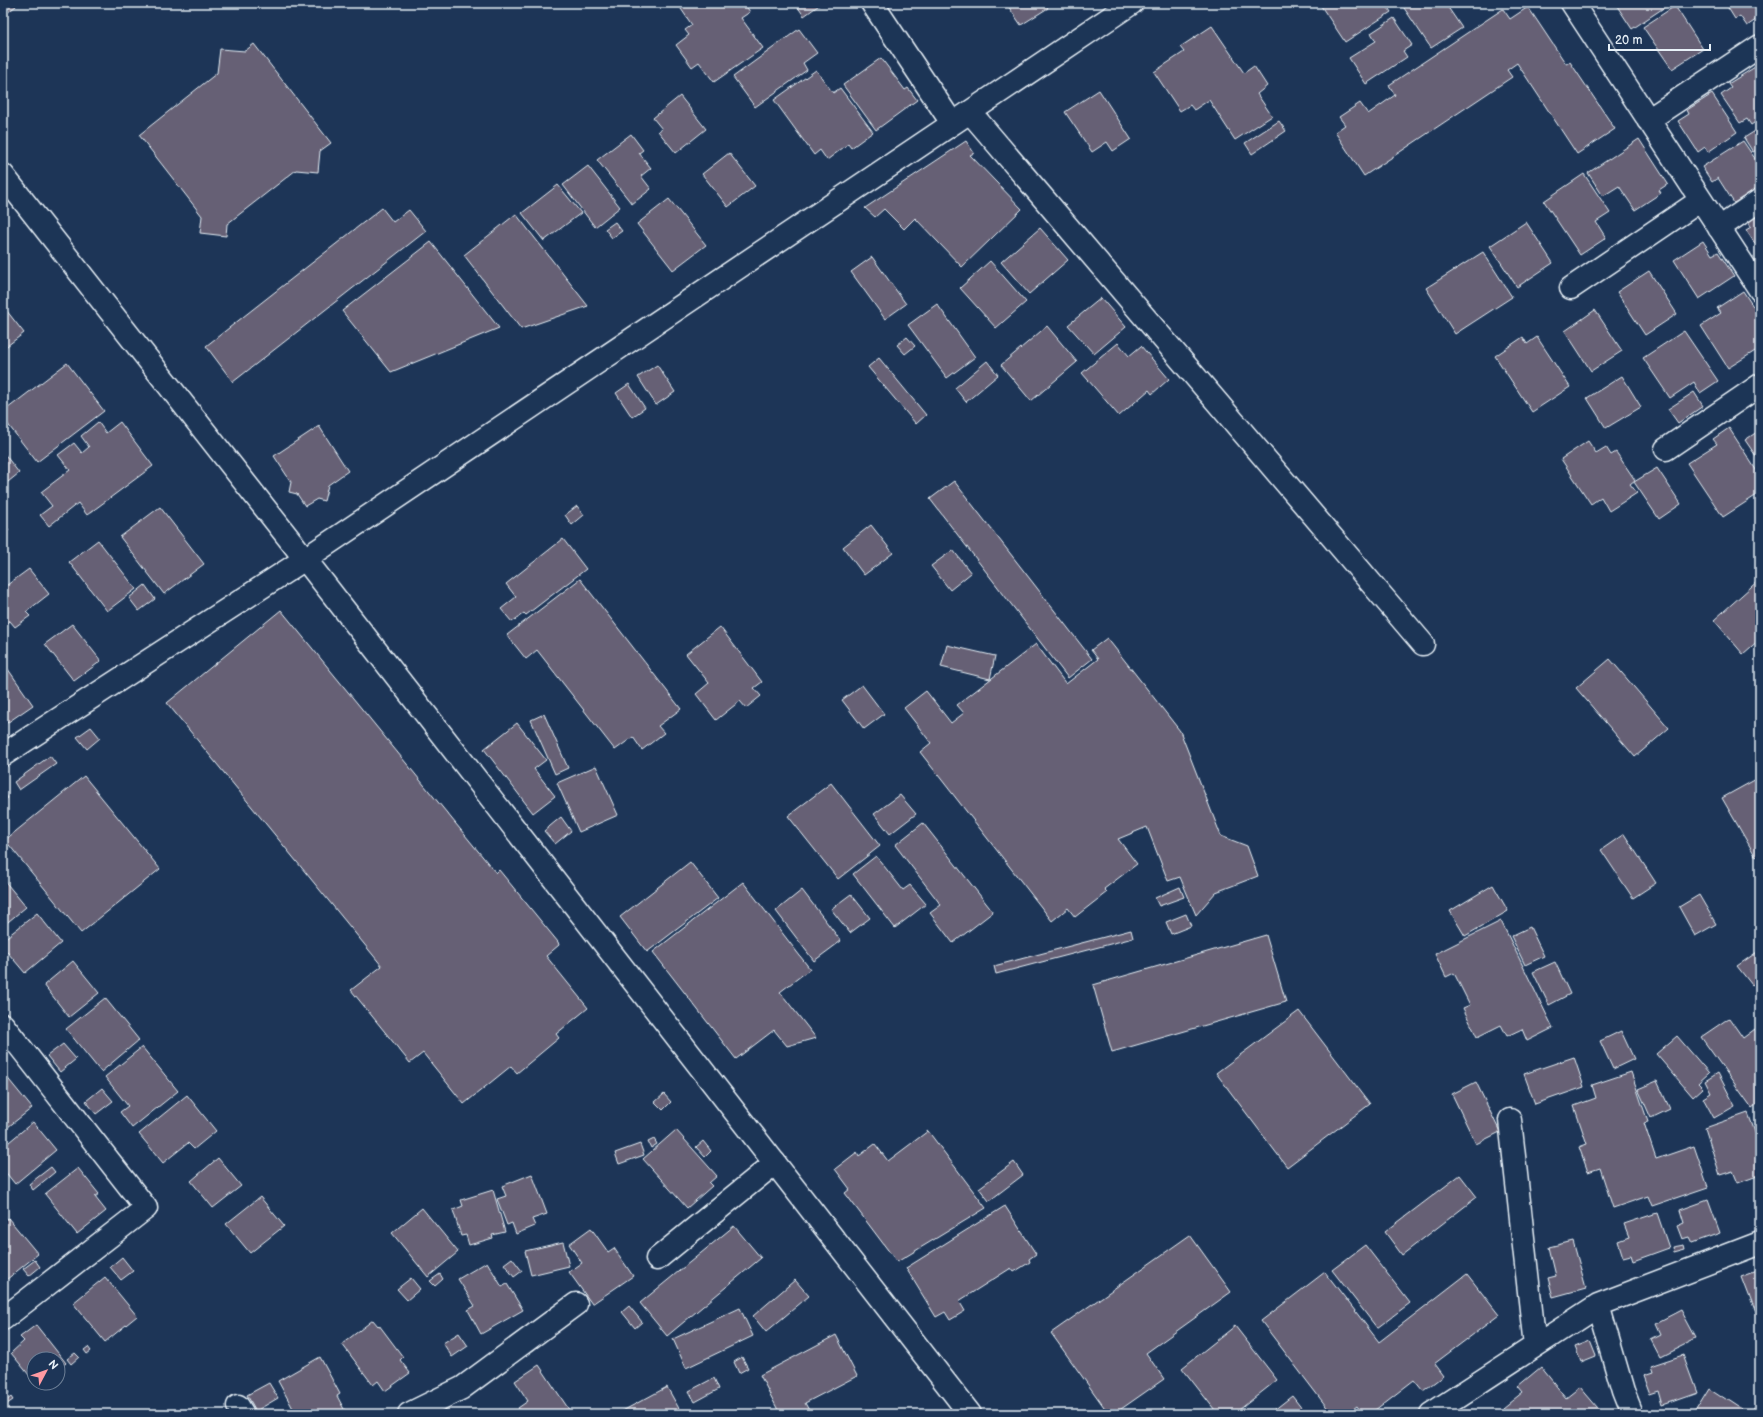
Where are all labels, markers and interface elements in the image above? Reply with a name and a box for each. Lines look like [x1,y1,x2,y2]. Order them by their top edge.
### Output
scale bar [1609,26,1710,52]
text: 20 m [1615,33,1642,48]
north arrow [26,1351,66,1391]
text: N [46,1357,61,1372]

